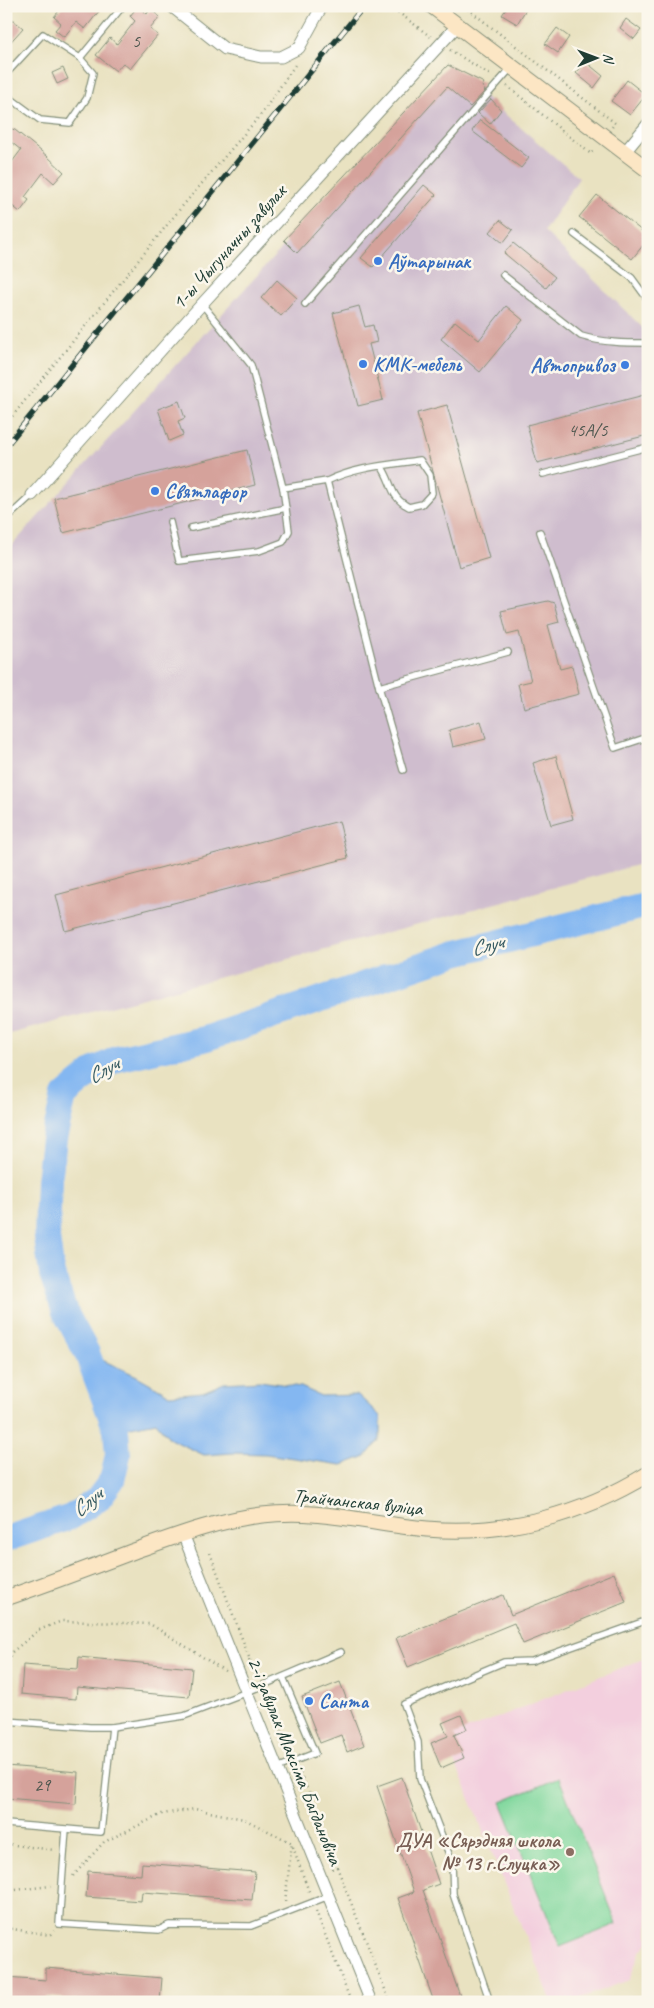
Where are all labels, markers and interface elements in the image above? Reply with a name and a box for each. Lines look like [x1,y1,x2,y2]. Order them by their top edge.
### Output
house number: 5 [132,30,141,52]
north arrow [572,32,622,82]
text: N [600,53,617,65]
street label: 1-ы Чыгуначны завулак [166,178,293,315]
place label: Аўтарынак [388,249,472,274]
marker: Аўтарынак [372,255,384,267]
place label: КМК-мебель [373,352,463,377]
place label: Автопривоз [531,353,617,378]
marker: КМК-мебель [357,358,369,370]
marker: Автопривоз [619,359,631,371]
house number: 45А/5 [568,419,609,441]
place label: Святлафор [165,479,248,504]
marker: Святлафор [149,485,161,497]
water label: Случ [468,928,509,962]
water label: Случ [83,1049,126,1089]
water label: Случ [66,1480,110,1522]
street label: Трайчанская вуліца [292,1483,425,1521]
street label: 2-і завулак Максіма Багдановіча [241,1653,349,1870]
place label: Санта [319,1689,370,1714]
marker: Санта [303,1695,315,1707]
house number: 29 [34,1774,52,1796]
place label: ДУА «Сярэдняя школа № 13 г.Слуцка» [396,1828,562,1876]
marker: ДУА «Сярэдняя школа № 13 г.Слуцка» [564,1846,576,1858]

